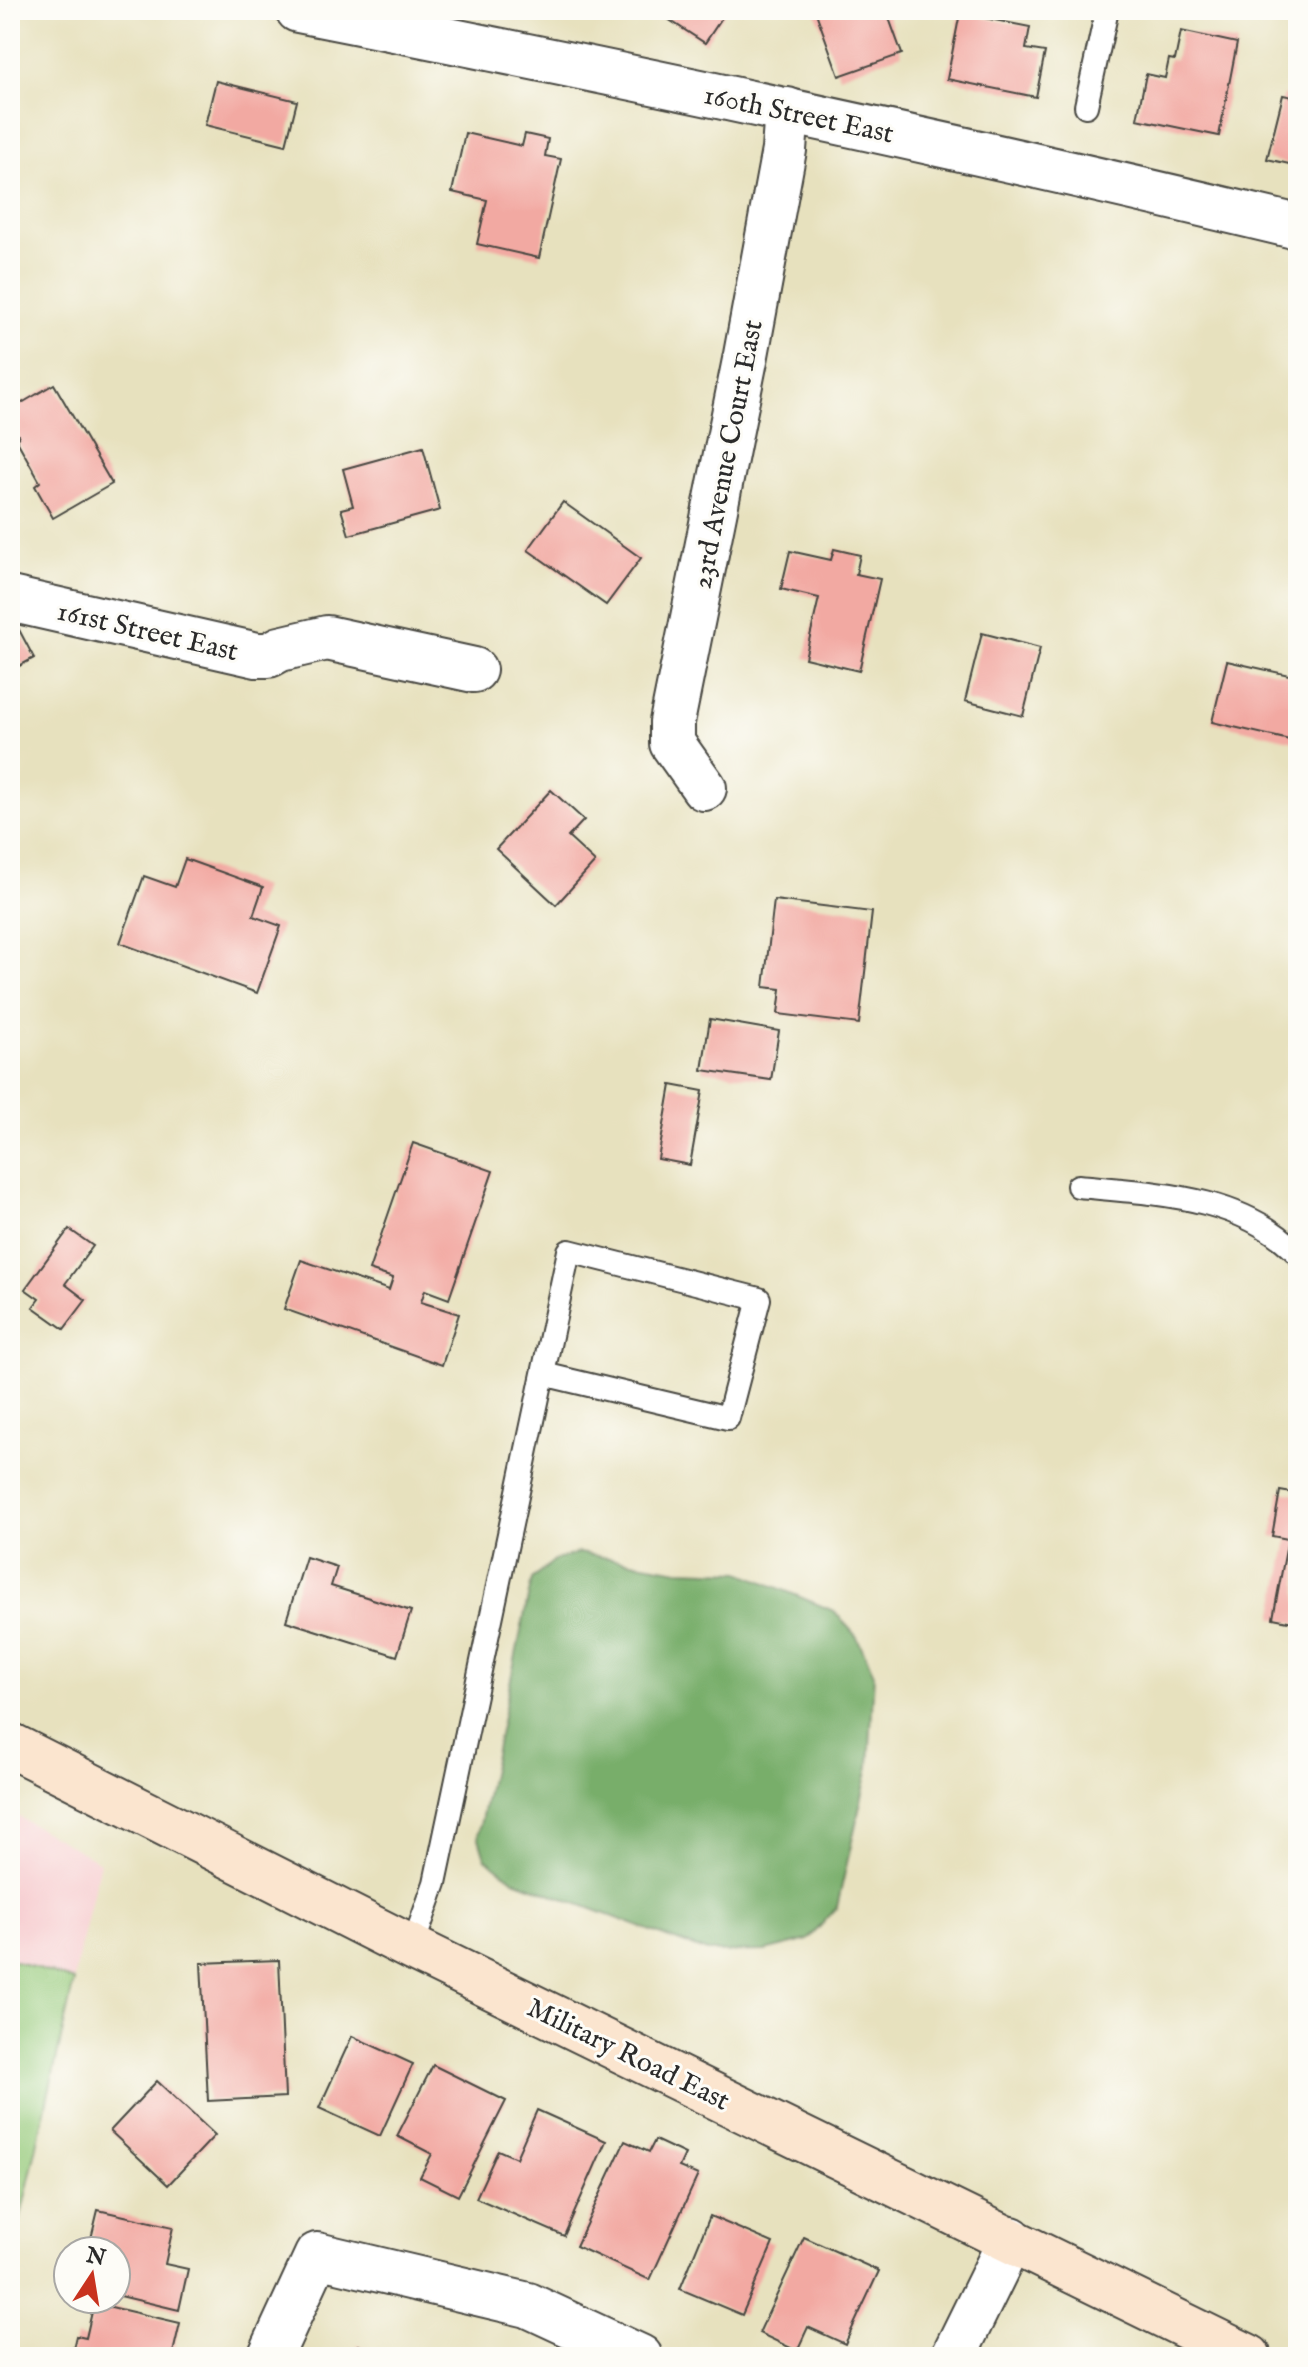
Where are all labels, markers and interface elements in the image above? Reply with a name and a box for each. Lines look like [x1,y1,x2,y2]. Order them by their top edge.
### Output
street label: 160th Street East [700,78,897,153]
street label: 23rd Avenue Court East [685,317,772,592]
street label: 161st Street East [54,595,242,670]
street label: Military Road East [521,1991,735,2120]
north arrow [52,2235,132,2315]
text: N [83,2242,108,2273]

